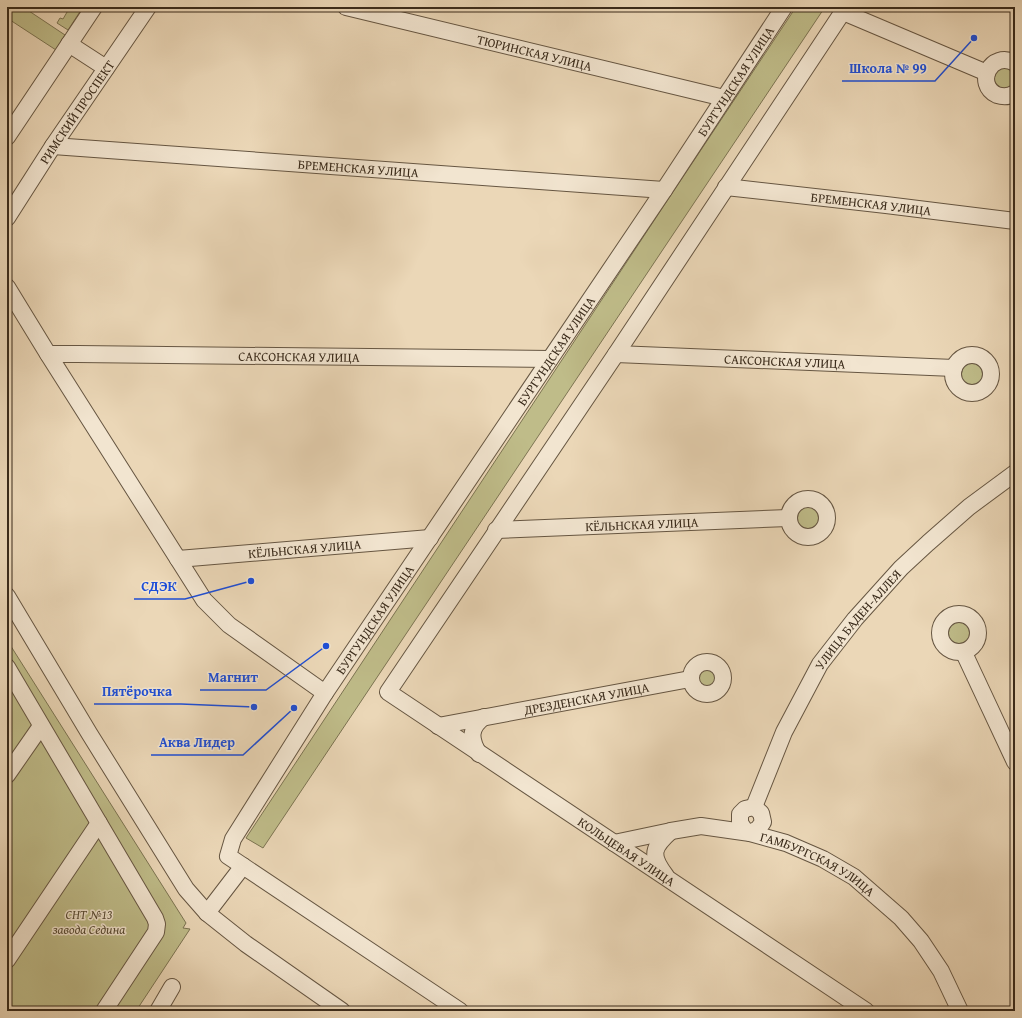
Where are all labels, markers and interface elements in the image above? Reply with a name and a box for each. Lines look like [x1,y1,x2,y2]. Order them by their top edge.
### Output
street label: БУРГУНДСКАЯ УЛИЦА [692,22,779,140]
street label: ТЮРИНСКАЯ УЛИЦА [475,29,594,75]
street label: РИМСКИЙ ПРОСПЕКТ [35,55,119,168]
callout: Школа № 99 [842,55,935,81]
text: Школа № 99 [849,58,927,78]
street label: БРЕМЕНСКАЯ УЛИЦА [297,154,419,182]
street label: БРЕМЕНСКАЯ УЛИЦА [810,187,932,220]
street label: БУРГУНДСКАЯ УЛИЦА [512,292,599,409]
street label: САКСОНСКАЯ УЛИЦА [238,346,360,366]
street label: САКСОНСКАЯ УЛИЦА [724,349,846,373]
street label: КЁЛЬНСКАЯ УЛИЦА [585,512,699,536]
street label: КЁЛЬНСКАЯ УЛИЦА [247,534,362,563]
street label: БУРГУНДСКАЯ УЛИЦА [331,561,418,678]
street label: УЛИЦА БАДЕН-АЛЛЕЯ [809,565,905,673]
callout: СДЭК [134,573,185,599]
text: СДЭК [141,576,177,596]
callout: Магнит [200,664,266,690]
text: Магнит [208,667,259,687]
street label: ДРЕЗДЕНСКАЯ УЛИЦА [521,677,651,719]
callout: Пятёрочка [94,678,181,704]
text: Пятёрочка [102,681,173,701]
callout: Аква Лидер [151,729,243,755]
text: Аква Лидер [159,732,235,752]
street label: КОЛЬЦЕВАЯ УЛИЦА [574,812,679,891]
street label: ГАМБУРГСКАЯ УЛИЦА [758,827,879,901]
park label: СНТ №13 завода Седина [52,905,125,939]

